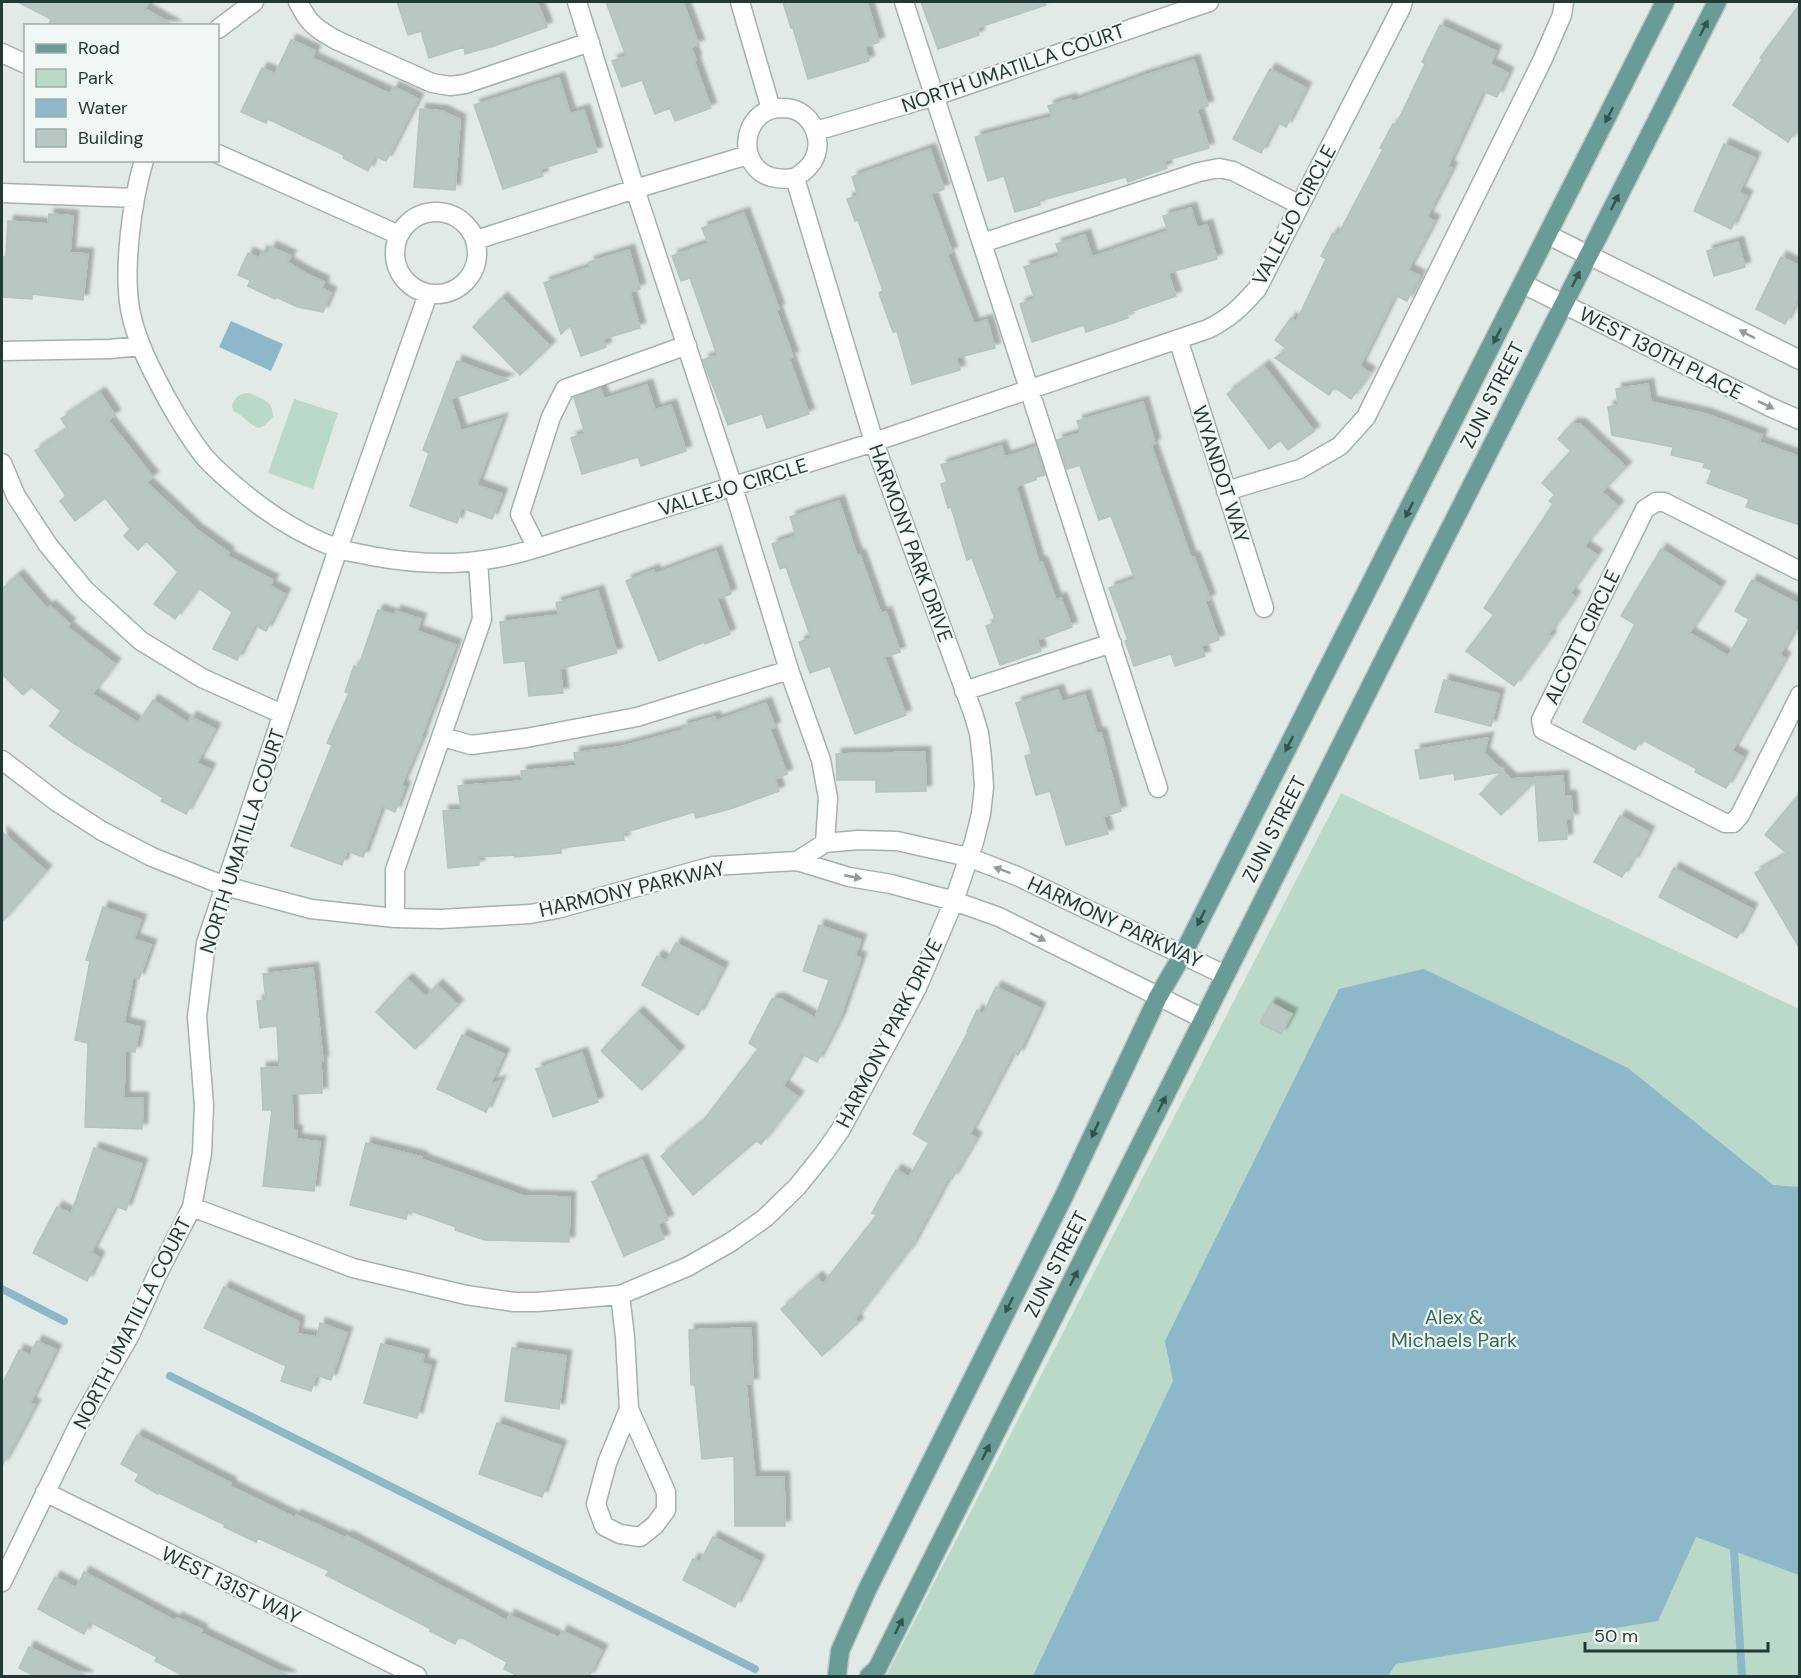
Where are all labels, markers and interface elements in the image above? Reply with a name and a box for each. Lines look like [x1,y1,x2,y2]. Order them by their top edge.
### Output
street label: NORTH UMATILLA COURT [898,18,1128,118]
one-way arrow [1699,20,1708,37]
legend [24,24,219,162]
text: Road [78,36,120,60]
text: Park [78,66,114,90]
text: Water [78,96,128,120]
one-way arrow [1604,106,1614,123]
text: Building [78,126,143,150]
street label: VALLEJO CIRCLE [1246,140,1342,290]
one-way arrow [1610,194,1620,211]
one-way arrow [1571,270,1581,287]
street label: WEST 130TH PLACE [1575,301,1747,405]
one-way arrow [1492,328,1502,345]
one-way arrow [1739,329,1756,339]
street label: ZUNI STREET [1454,337,1530,453]
one-way arrow [1757,399,1775,409]
street label: WYANDOT WAY [1187,402,1256,546]
street label: HARMONY PARK DRIVE [863,440,959,646]
street label: VALLEJO CIRCLE [655,452,811,522]
one-way arrow [1404,502,1413,519]
street label: ALCOTT CIRCLE [1538,565,1626,709]
street label: NORTH UMATILLA COURT [193,725,291,957]
one-way arrow [1284,736,1294,753]
street label: ZUNI STREET [1236,771,1312,887]
street label: HARMONY PARKWAY [537,855,728,923]
one-way arrow [992,865,1010,875]
street label: HARMONY PARKWAY [1023,870,1207,974]
one-way arrow [844,873,863,882]
one-way arrow [1197,910,1206,927]
one-way arrow [1029,932,1046,941]
street label: HARMONY PARK DRIVE [830,934,948,1132]
one-way arrow [1157,1095,1166,1112]
one-way arrow [1091,1122,1100,1139]
street label: ZUNI STREET [1018,1206,1094,1322]
street label: NORTH UMATILLA COURT [67,1213,197,1433]
one-way arrow [1069,1269,1079,1286]
one-way arrow [1005,1296,1015,1314]
park label: Alex & Michaels Park [1391,1304,1517,1353]
one-way arrow [982,1444,991,1461]
street label: WEST 131ST WAY [157,1540,305,1630]
scale bar [1585,1615,1768,1653]
one-way arrow [894,1618,903,1635]
text: 50 m [1594,1624,1638,1648]

